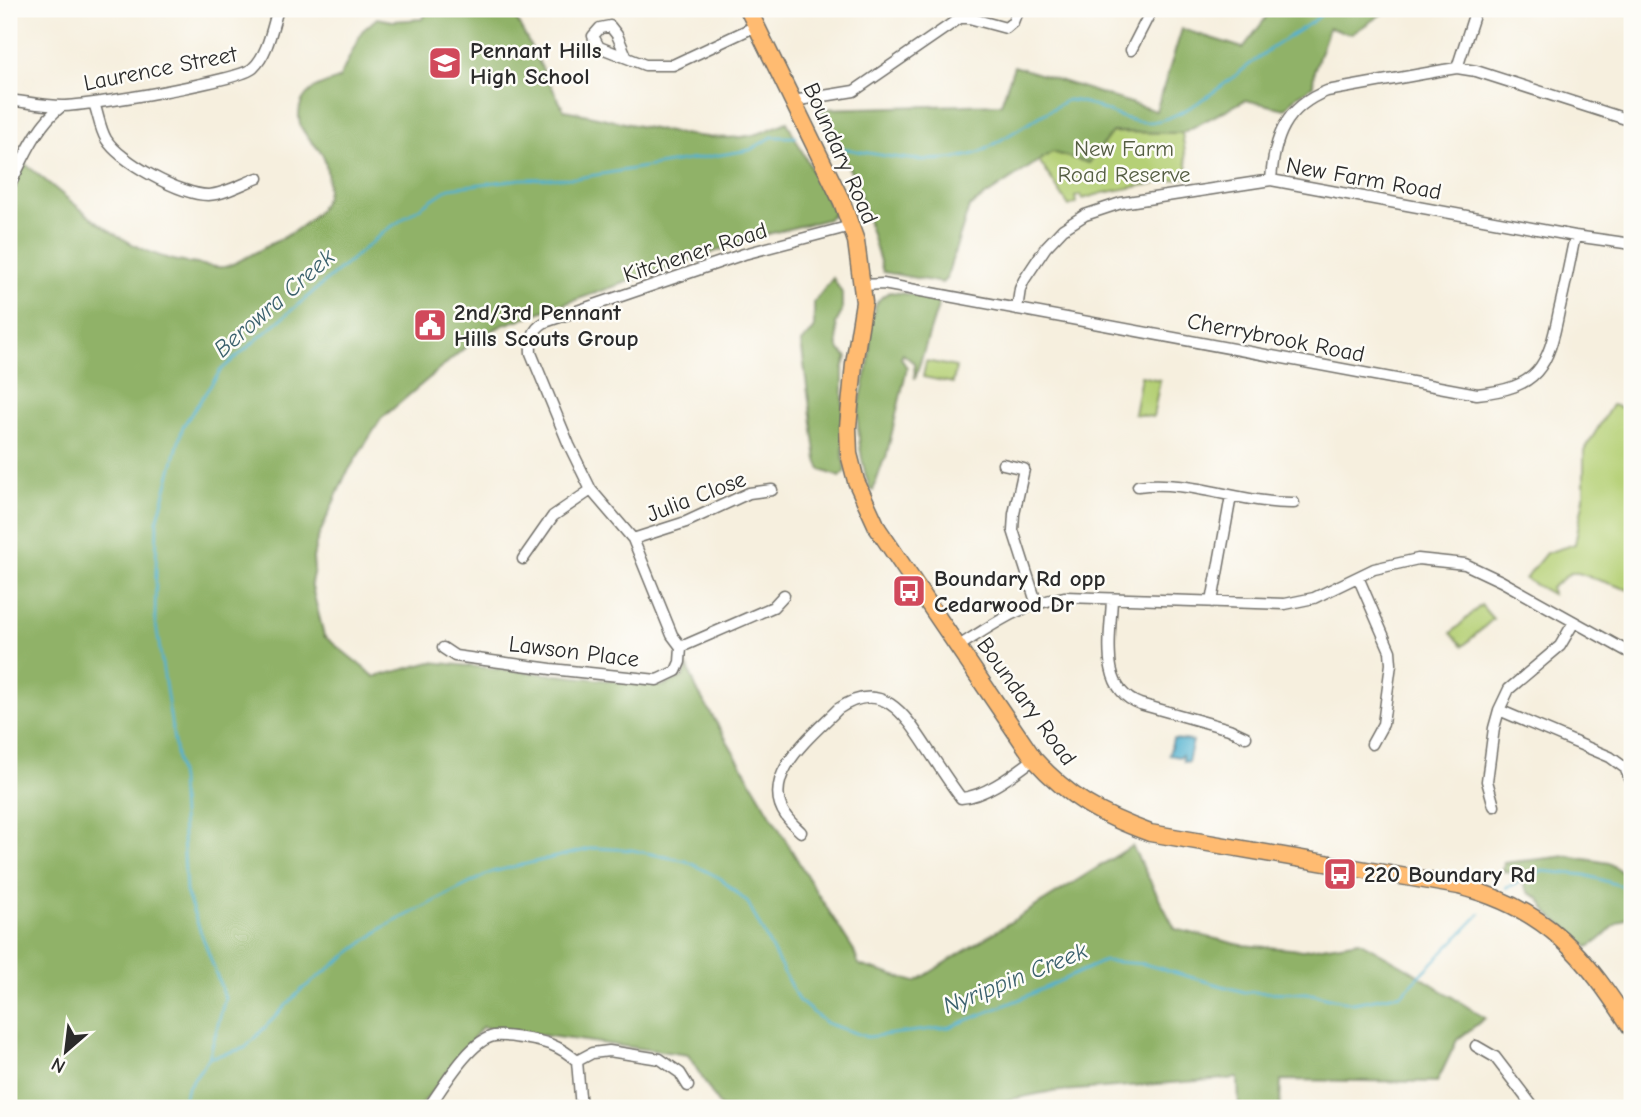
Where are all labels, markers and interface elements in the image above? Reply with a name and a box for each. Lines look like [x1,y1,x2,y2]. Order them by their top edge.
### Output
place label: Pennant Hills High School [470,37,602,90]
street label: Laurence Street [81,40,240,97]
school or university icon: Pennant Hills High School [426,44,464,82]
street label: Boundary Road [797,78,884,228]
park label: New Farm Road Reserve [1057,135,1191,188]
street label: New Farm Road [1284,152,1444,205]
street label: Kitchener Road [620,217,770,288]
water label: Berowra Creek [208,243,340,363]
place label: 2nd/3rd Pennant Hills Scouts Group [454,299,639,352]
public building icon: 2nd/3rd Pennant Hills Scouts Group [411,306,449,344]
street label: Cherrybrook Road [1185,307,1367,368]
street label: Julia Close [643,465,750,528]
place label: Boundary Rd opp Cedarwood Dr [934,565,1106,618]
bus stop icon: Boundary Rd opp Cedarwood Dr [890,572,928,610]
street label: Lawson Place [507,630,641,673]
street label: Boundary Road [971,632,1082,771]
bus stop icon: 220 Boundary Rd [1321,855,1359,893]
place label: 220 Boundary Rd [1364,861,1536,888]
water label: Nyrippin Creek [939,936,1092,1020]
north arrow [32,1016,102,1086]
text: N [48,1053,69,1078]

